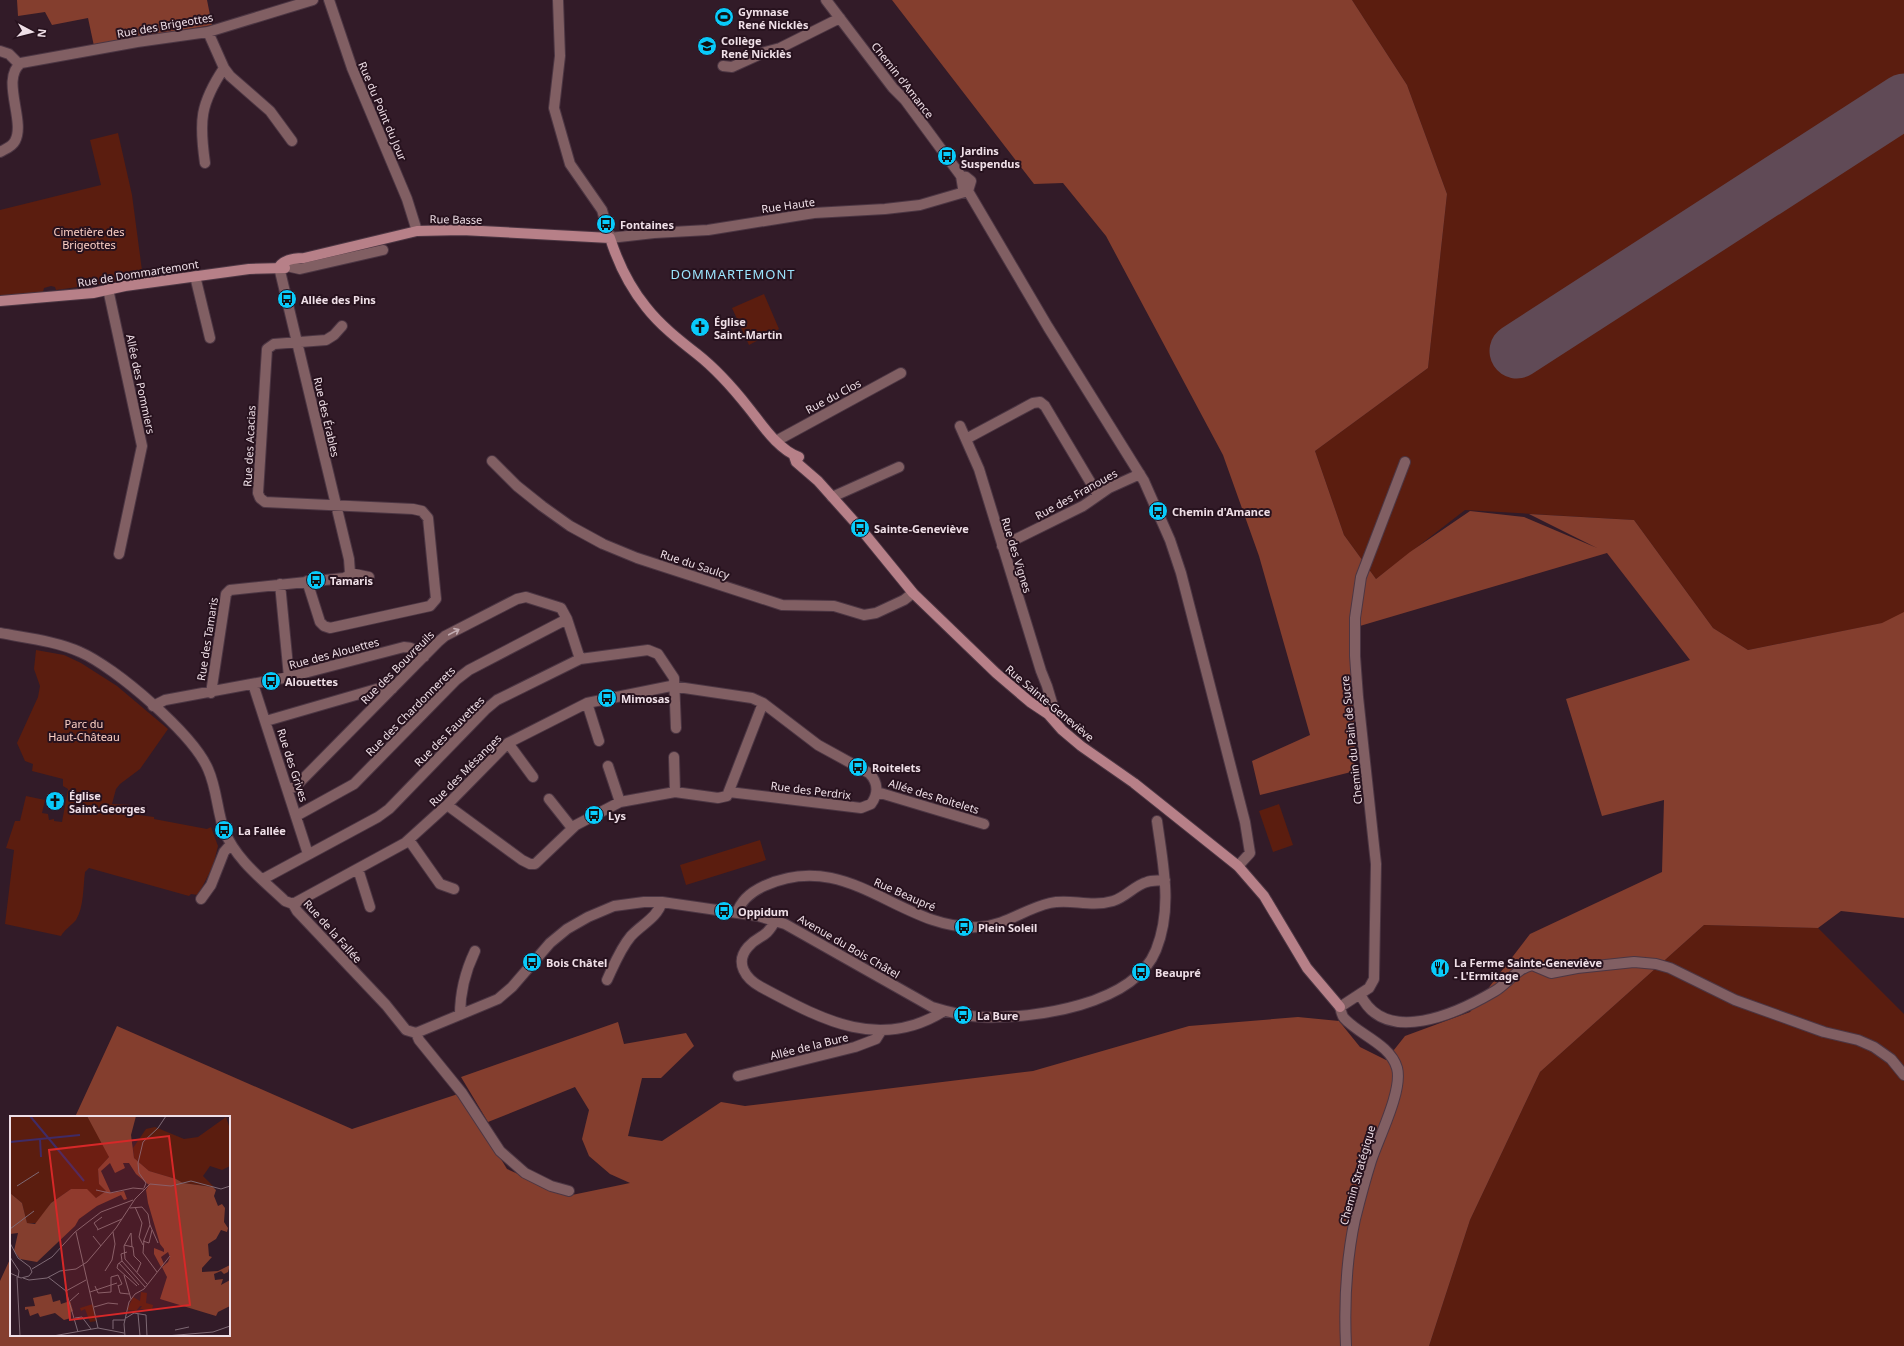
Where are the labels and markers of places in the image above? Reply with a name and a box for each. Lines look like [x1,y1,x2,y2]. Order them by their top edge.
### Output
place label: Gymnase René Nicklès [738,4,809,32]
sports icon: Gymnase René Nicklès [713,6,735,28]
place label: Collège René Nicklès [721,33,792,61]
school or university icon: Collège René Nicklès [696,35,718,57]
place label: Jardins Suspendus [960,143,1021,171]
bus stop icon: Jardins Suspendus [936,145,958,167]
bus stop icon: Fontaines [595,213,617,235]
place label: Fontaines [620,217,674,232]
bus stop icon: Allée des Pins [276,288,298,310]
place label: Allée des Pins [301,292,376,307]
place label: Église Saint-Martin [714,314,782,342]
church icon: Église Saint-Martin [689,316,711,338]
bus stop icon: Chemin d'Amance [1147,500,1169,522]
place label: Chemin d'Amance [1172,504,1271,519]
bus stop icon: Sainte-Geneviève [849,517,871,539]
place label: Sainte-Geneviève [874,521,969,536]
bus stop icon: Tamaris [305,569,327,591]
place label: Tamaris [330,573,374,588]
bus stop icon: Alouettes [260,670,282,692]
place label: Alouettes [285,674,339,689]
bus stop icon: Mimosas [596,687,618,709]
place label: Mimosas [621,691,670,706]
bus stop icon: Roitelets [847,756,869,778]
place label: Roitelets [872,760,921,775]
place label: Église Saint-Georges [69,788,146,816]
church icon: Église Saint-Georges [44,790,66,812]
bus stop icon: Lys [583,804,605,826]
place label: Lys [608,808,626,823]
bus stop icon: La Fallée [213,819,235,841]
place label: La Fallée [238,823,286,838]
bus stop icon: Oppidum [713,900,735,922]
place label: Oppidum [738,904,789,919]
bus stop icon: Plein Soleil [953,916,975,938]
place label: Plein Soleil [978,920,1037,935]
bus stop icon: Bois Châtel [521,951,543,973]
place label: Bois Châtel [546,955,607,970]
place label: La Ferme Sainte-Geneviève - L'Ermitage [1454,955,1602,983]
restaurant icon: La Ferme Sainte-Geneviève - L'Ermitage [1429,957,1451,979]
bus stop icon: Beaupré [1130,961,1152,983]
place label: Beaupré [1155,965,1201,980]
bus stop icon: La Bure [952,1004,974,1026]
place label: La Bure [977,1008,1019,1023]

